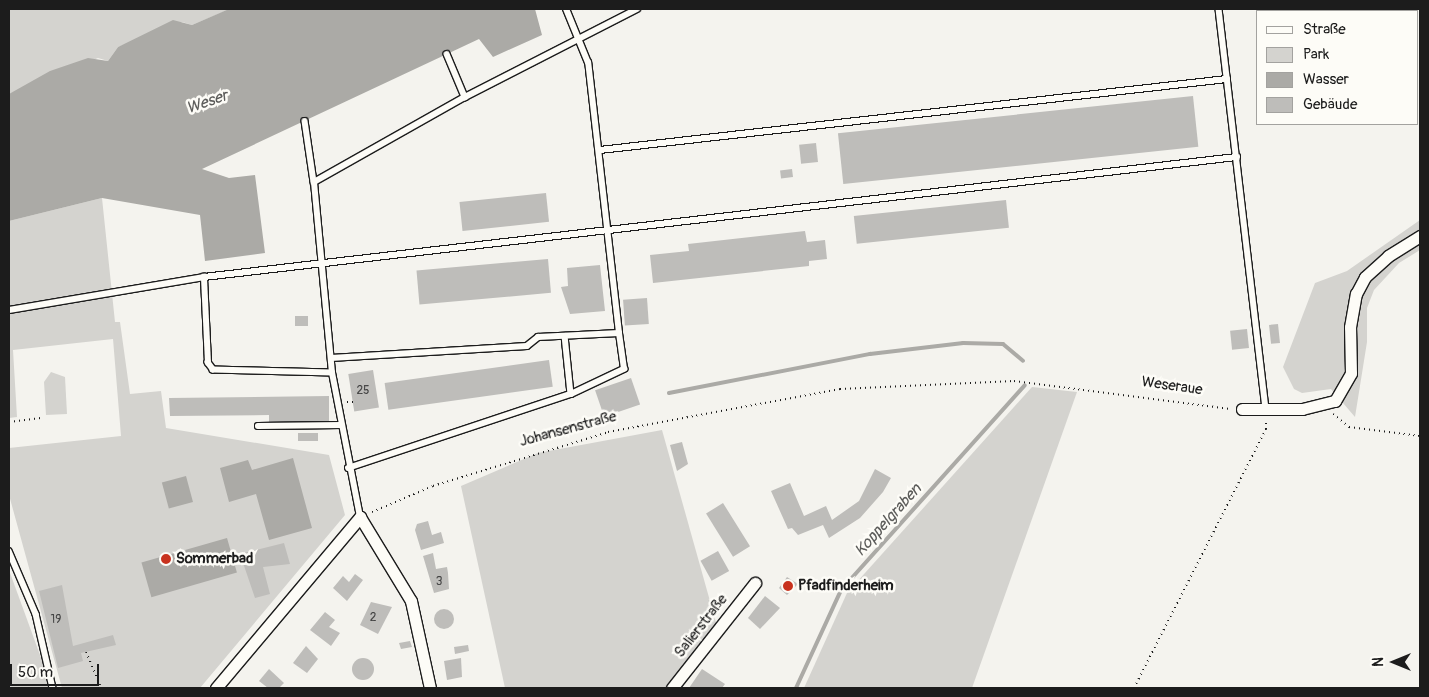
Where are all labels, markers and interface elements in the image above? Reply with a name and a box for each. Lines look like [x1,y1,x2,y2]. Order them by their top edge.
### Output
legend [1256,10,1419,125]
text: Straße [1303,20,1346,39]
text: Park [1303,45,1329,64]
text: Wasser [1303,70,1349,89]
water label: Weser [184,86,230,118]
text: Gebäude [1303,95,1357,114]
street label: Weseraue [1140,373,1204,399]
house number: 25 [356,384,370,398]
street label: Johansenstraße [518,407,618,451]
water label: Koppelgraben [850,480,926,560]
place label: Sommerbad [176,550,253,568]
marker: Sommerbad [160,553,172,565]
house number: 3 [436,575,442,589]
place label: Pfadfinderheim [798,577,894,595]
marker: Pfadfinderheim [782,580,794,592]
street label: Salierstraße [671,591,731,661]
house number: 2 [370,611,376,625]
house number: 19 [51,613,61,627]
north arrow [1369,637,1419,687]
scale bar [12,654,101,686]
text: N [1370,657,1387,667]
text: 50 m [18,663,53,682]

